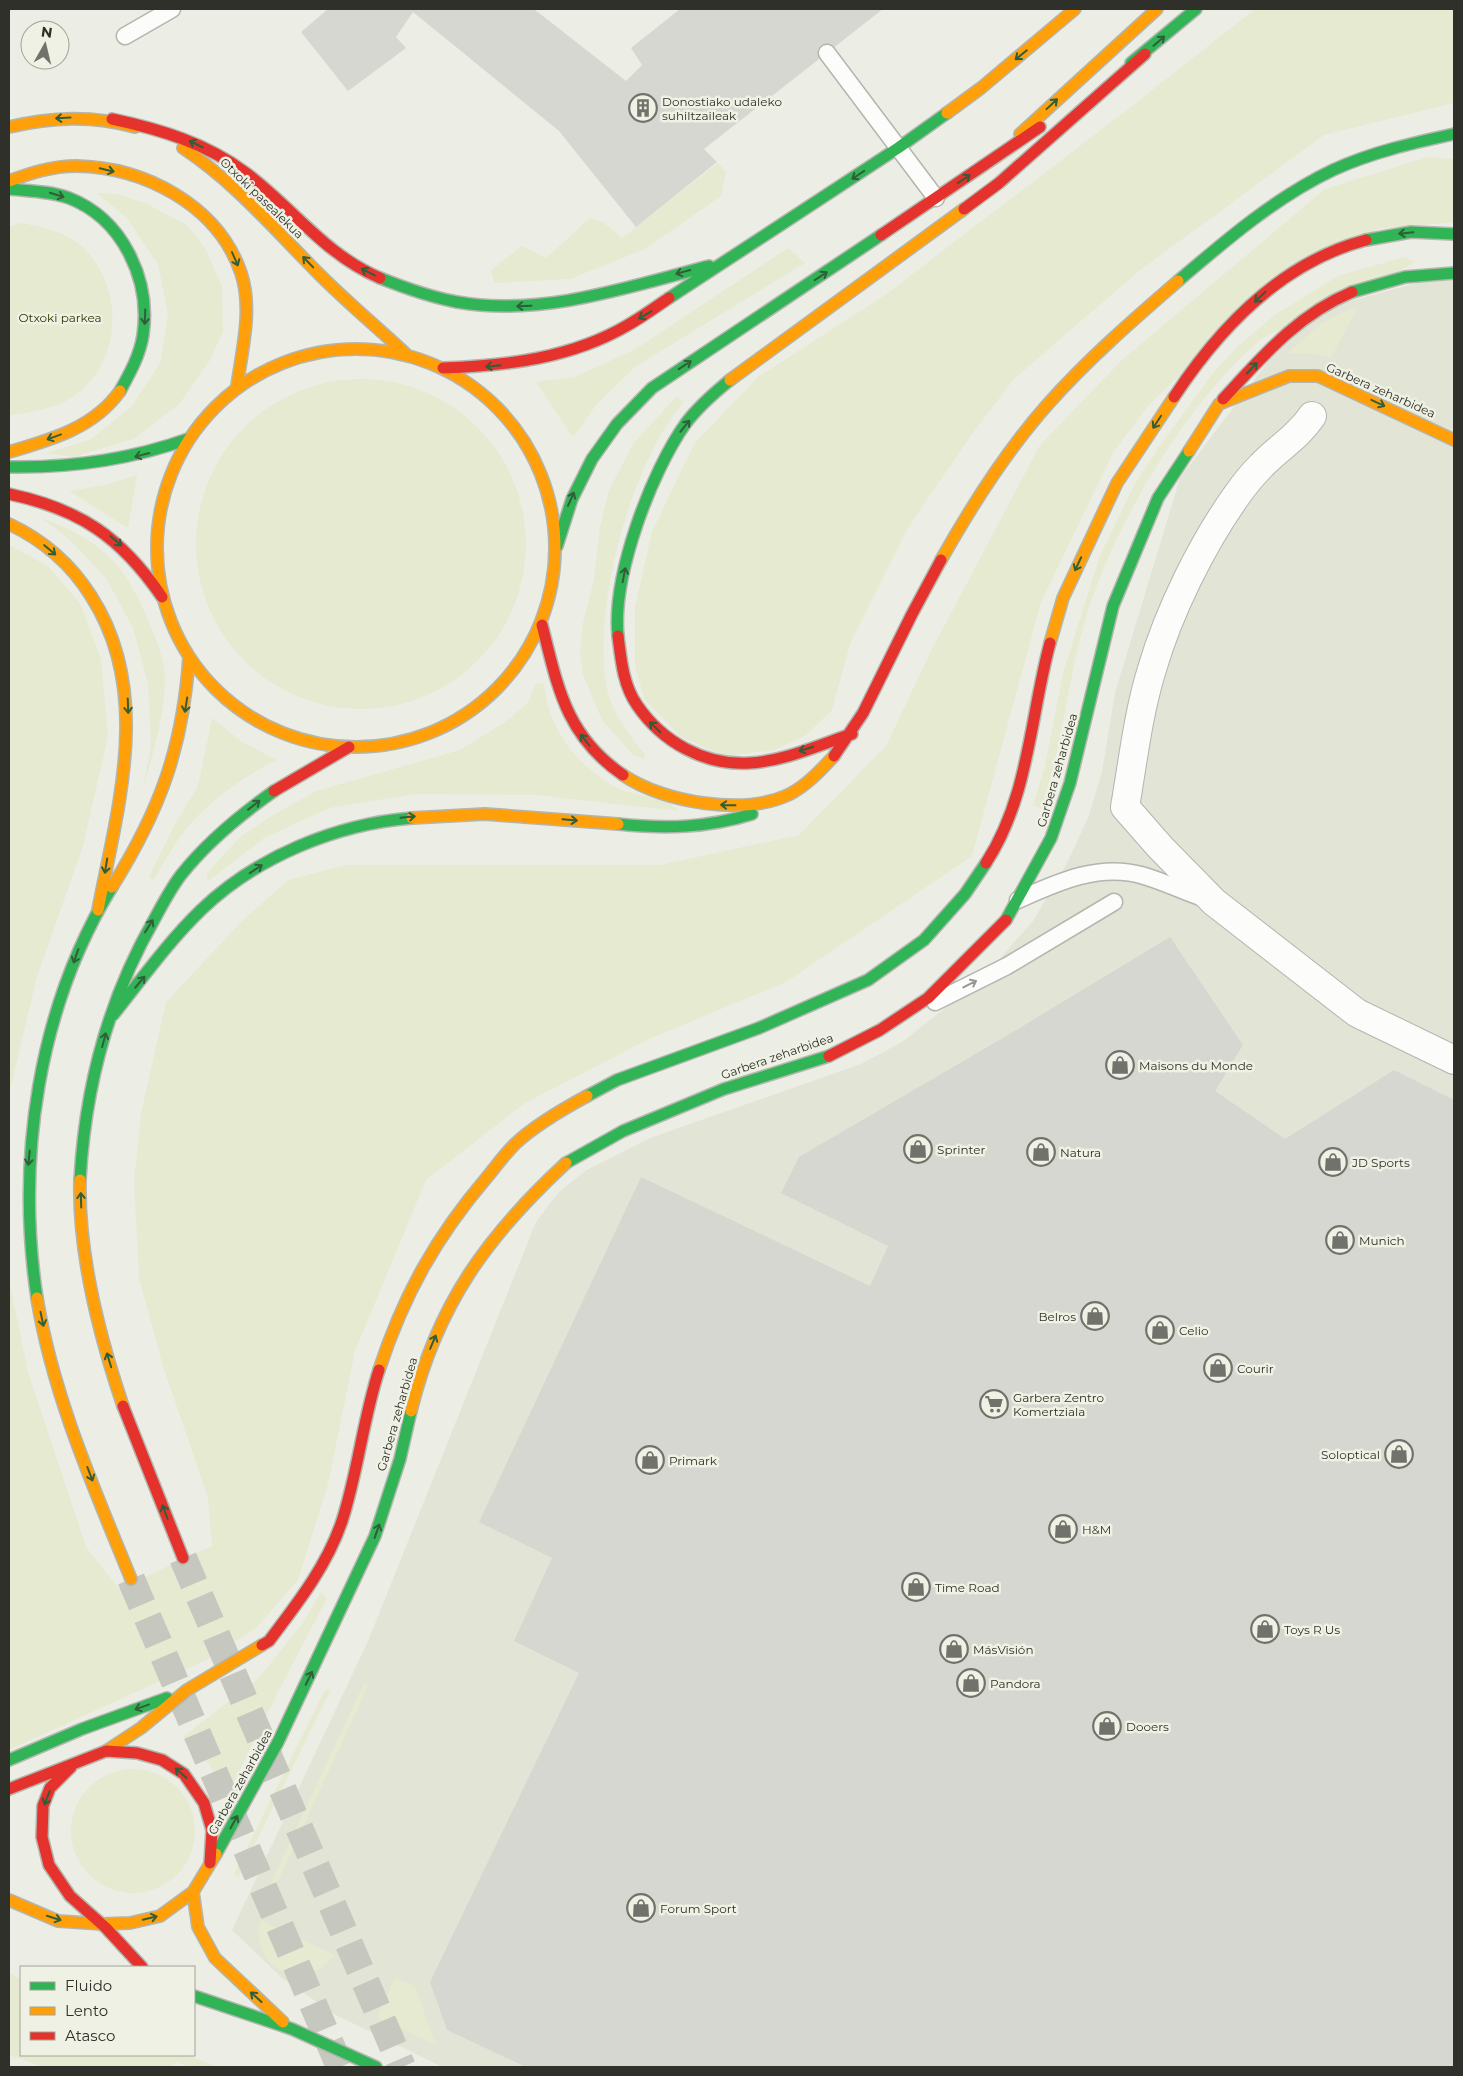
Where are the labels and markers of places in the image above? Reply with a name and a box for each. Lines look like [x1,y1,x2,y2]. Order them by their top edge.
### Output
building icon: Donostiako udaleko suhiltzaileak [628,93,658,123]
place label: Donostiako udaleko suhiltzaileak [662,94,782,123]
shop icon: Maisons du Monde [1105,1050,1135,1080]
place label: Maisons du Monde [1139,1058,1253,1073]
shop icon: Sprinter [903,1134,933,1164]
shop icon: Natura [1026,1137,1056,1167]
place label: Sprinter [937,1142,985,1157]
place label: Natura [1060,1145,1101,1160]
shop icon: JD Sports [1318,1147,1348,1177]
place label: JD Sports [1351,1155,1410,1170]
shop icon: Munich [1325,1225,1355,1255]
place label: Munich [1359,1233,1405,1248]
shop icon: Belros [1080,1301,1110,1331]
place label: Belros [1038,1309,1076,1324]
shop icon: Celio [1145,1315,1175,1345]
place label: Celio [1179,1323,1208,1338]
shop icon: Courir [1203,1353,1233,1383]
place label: Courir [1237,1361,1274,1376]
supermarket icon: Garbera Zentro Komertziala [979,1389,1009,1419]
place label: Garbera Zentro Komertziala [1013,1390,1104,1419]
shop icon: Soloptical [1384,1439,1414,1469]
shop icon: Primark [635,1445,665,1475]
place label: Soloptical [1321,1447,1380,1462]
place label: Primark [669,1453,718,1468]
shop icon: H&M [1048,1514,1078,1544]
place label: H&M [1082,1522,1111,1537]
shop icon: Time Road [901,1572,931,1602]
place label: Time Road [935,1580,1000,1595]
shop icon: Toys R Us [1250,1614,1280,1644]
place label: Toys R Us [1284,1622,1340,1637]
shop icon: MásVisión [939,1634,969,1664]
place label: MásVisión [973,1642,1034,1657]
shop icon: Pandora [956,1668,986,1698]
place label: Pandora [990,1676,1041,1691]
shop icon: Dooers [1092,1711,1122,1741]
place label: Dooers [1126,1719,1169,1734]
shop icon: Forum Sport [626,1893,656,1923]
place label: Forum Sport [660,1901,737,1916]

